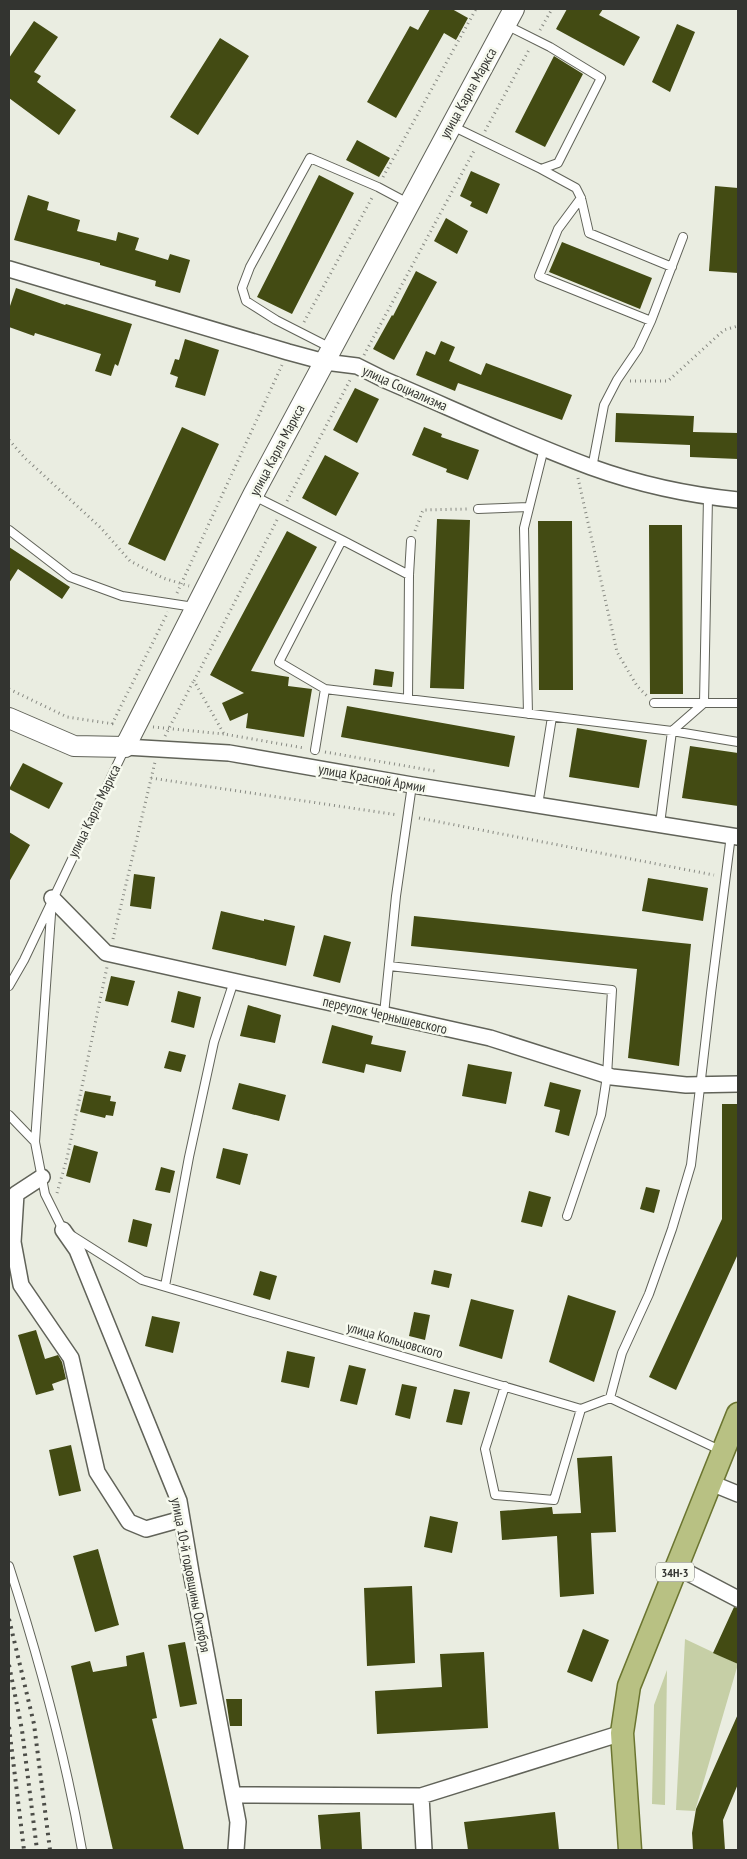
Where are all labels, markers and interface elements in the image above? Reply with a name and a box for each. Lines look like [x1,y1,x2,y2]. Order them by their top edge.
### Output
street label: улица Карла Маркса [436,44,500,142]
street label: улица Социализма [360,361,450,415]
street label: улица Карла Маркса [245,401,309,499]
street label: улица Красной Армии [317,760,427,796]
street label: улица Карла Маркса [64,762,124,860]
street label: переулок Чернышевского [321,992,449,1038]
street label: улица Кольцовского [345,1318,445,1362]
street label: улица 10-й годовщины Октября [167,1496,215,1654]
road number: 34Н-3 [656,1562,694,1581]

